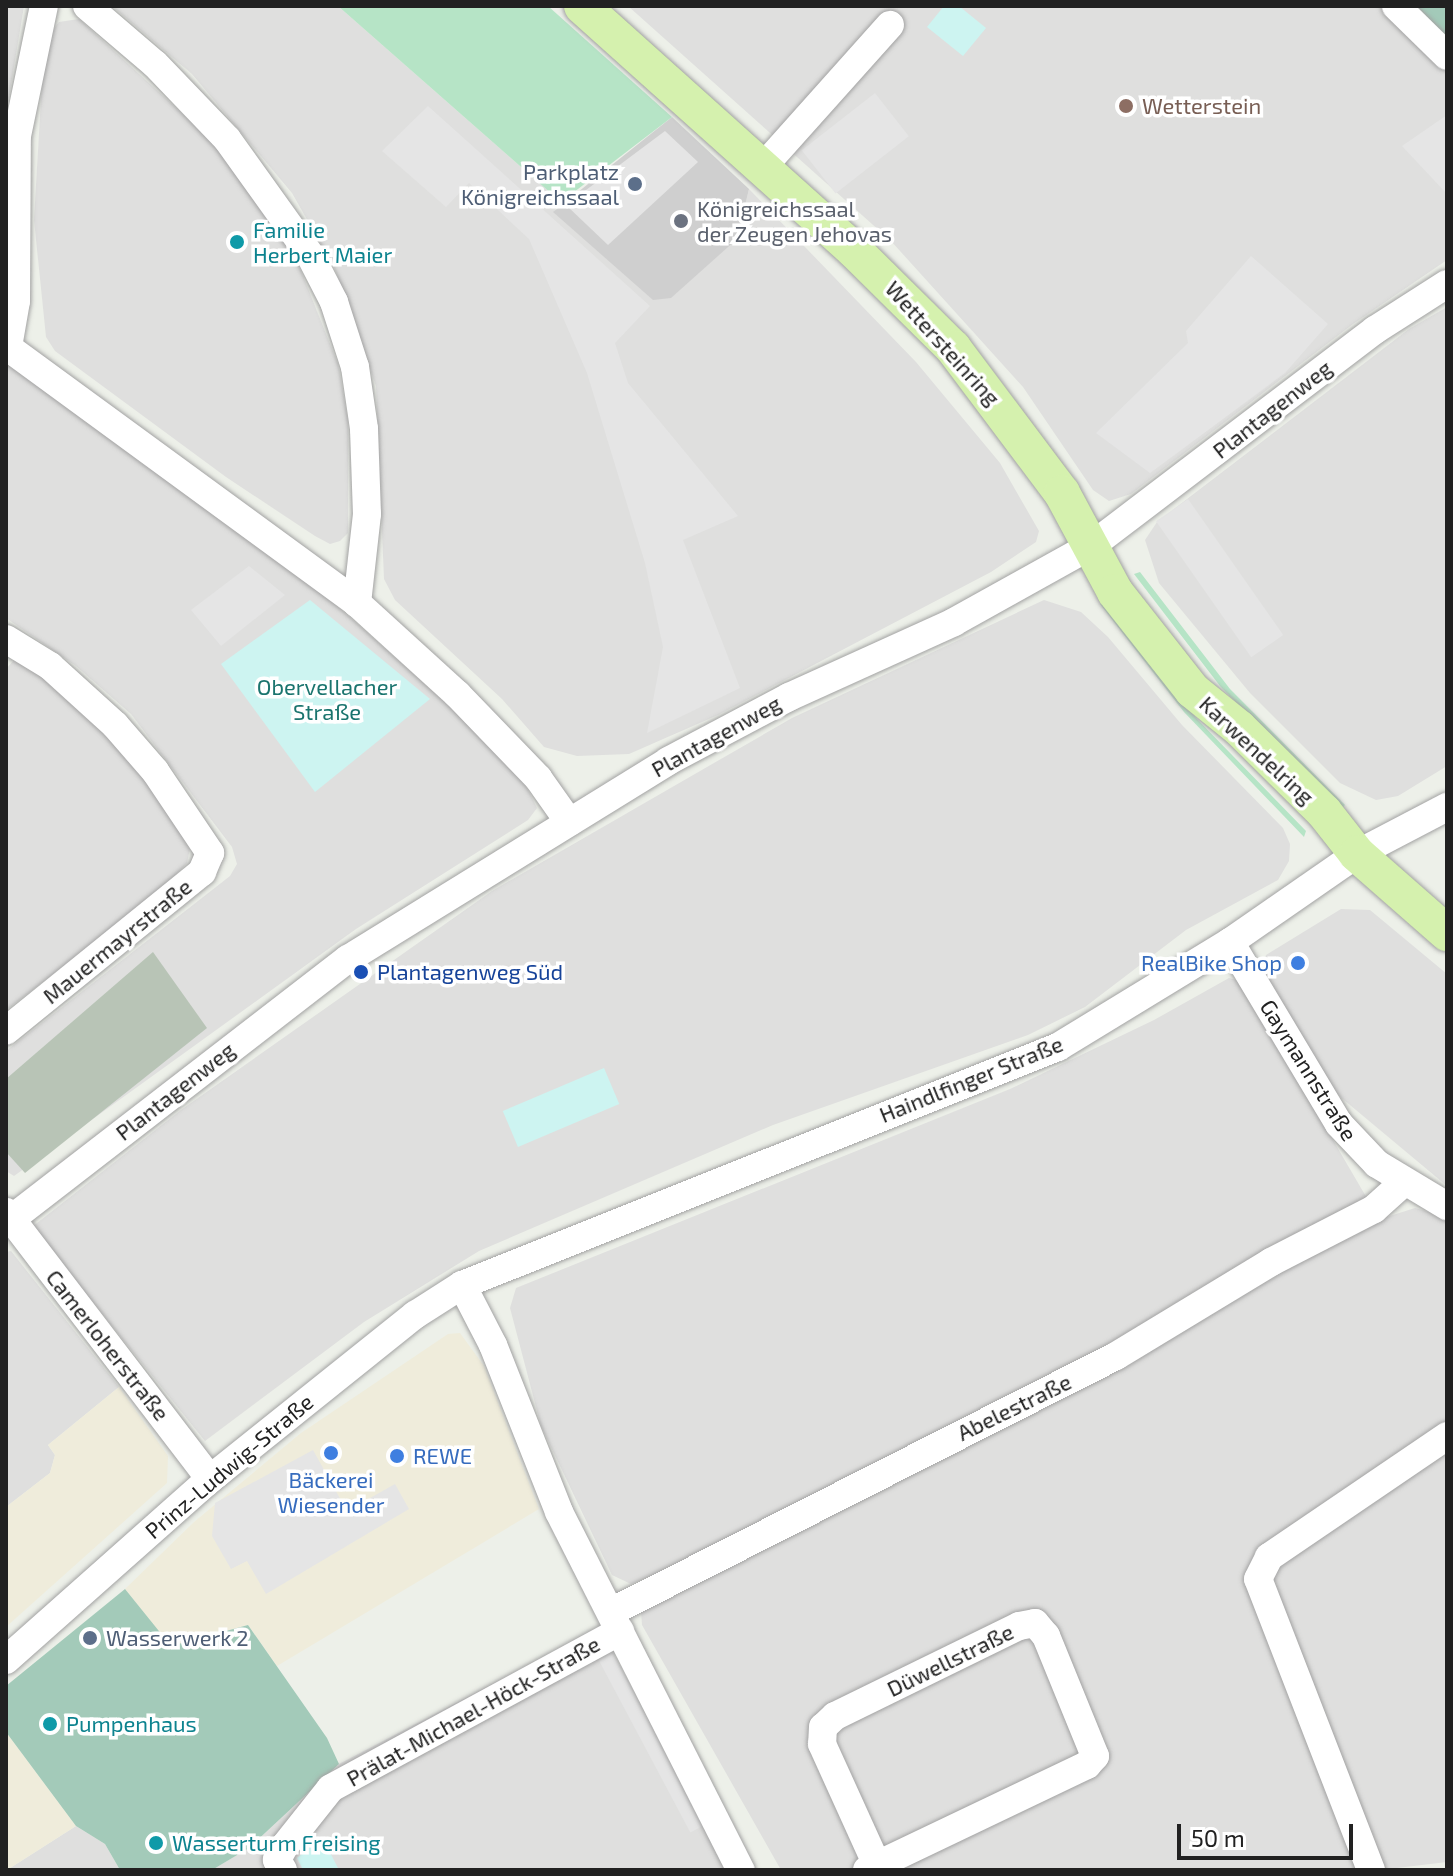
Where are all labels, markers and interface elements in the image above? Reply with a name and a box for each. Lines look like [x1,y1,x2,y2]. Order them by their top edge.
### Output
place label: Wetterstein [1142,93,1261,119]
marker: Wetterstein [1117,97,1135,115]
place label: Parkplatz Königreichssaal [461,158,619,210]
marker: Parkplatz Königreichssaal [626,175,644,193]
place label: Königreichssaal der Zeugen Jehovas [697,195,893,246]
marker: Königreichssaal der Zeugen Jehovas [672,212,690,230]
place label: Familie Herbert Maier [253,216,392,268]
marker: Familie Herbert Maier [228,233,246,251]
street label: Wettersteinring [880,275,1006,411]
street label: Plantagenweg [1207,354,1337,464]
park label: Obervellacher Straße [257,673,397,724]
street label: Plantagenweg [647,690,785,782]
street label: Karwendelring [1194,690,1320,810]
street label: Mauermayrstraße [37,873,197,1009]
place label: RealBike Shop [1141,950,1282,976]
marker: RealBike Shop [1289,954,1307,972]
place label: Plantagenweg Süd [377,959,563,985]
marker: Plantagenweg Süd [352,963,370,981]
street label: Gaymannstraße [1255,994,1363,1146]
street label: Haindlfinger Straße [875,1030,1067,1128]
street label: Plantagenweg [110,1036,240,1146]
street label: Camerloherstraße [41,1264,175,1426]
street label: Abelestraße [953,1368,1075,1446]
street label: Prinz-Ludwig-Straße [140,1388,318,1544]
place label: REWE [413,1443,472,1469]
marker: Bäckerei Wiesender [322,1444,340,1462]
marker: REWE [388,1447,406,1465]
place label: Bäckerei Wiesender [277,1466,385,1518]
street label: Düwellstraße [883,1618,1017,1702]
place label: Wasserwerk 2 [106,1625,249,1651]
marker: Wasserwerk 2 [81,1629,99,1647]
street label: Prälat-Michael-Höck-Straße [342,1630,604,1792]
place label: Pumpenhaus [66,1711,197,1737]
marker: Pumpenhaus [41,1715,59,1733]
scale bar [1181,1808,1357,1858]
text: 50 m [1191,1823,1245,1852]
place label: Wasserturm Freising [172,1830,381,1856]
marker: Wasserturm Freising [147,1834,165,1852]

